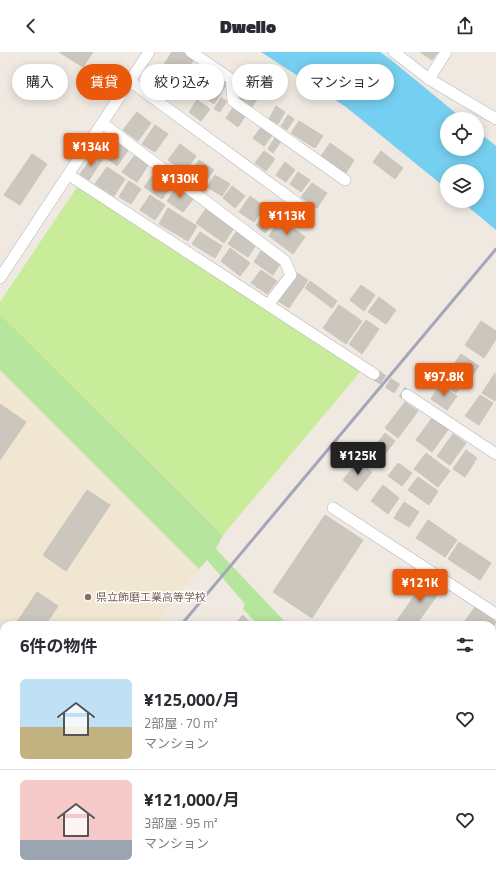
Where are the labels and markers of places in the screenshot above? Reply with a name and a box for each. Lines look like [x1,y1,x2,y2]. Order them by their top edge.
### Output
pin: ¥134K [63,133,119,167]
pin: ¥130K [152,165,208,199]
pin: ¥113K [259,202,315,236]
pin: ¥97.8K [411,363,477,397]
pin: ¥125K [330,442,386,476]
pin: ¥121K [392,569,448,603]
place label: 県立飾磨工業高等学校 [96,589,206,605]
marker: 県立飾磨工業高等学校 [83,592,93,602]

